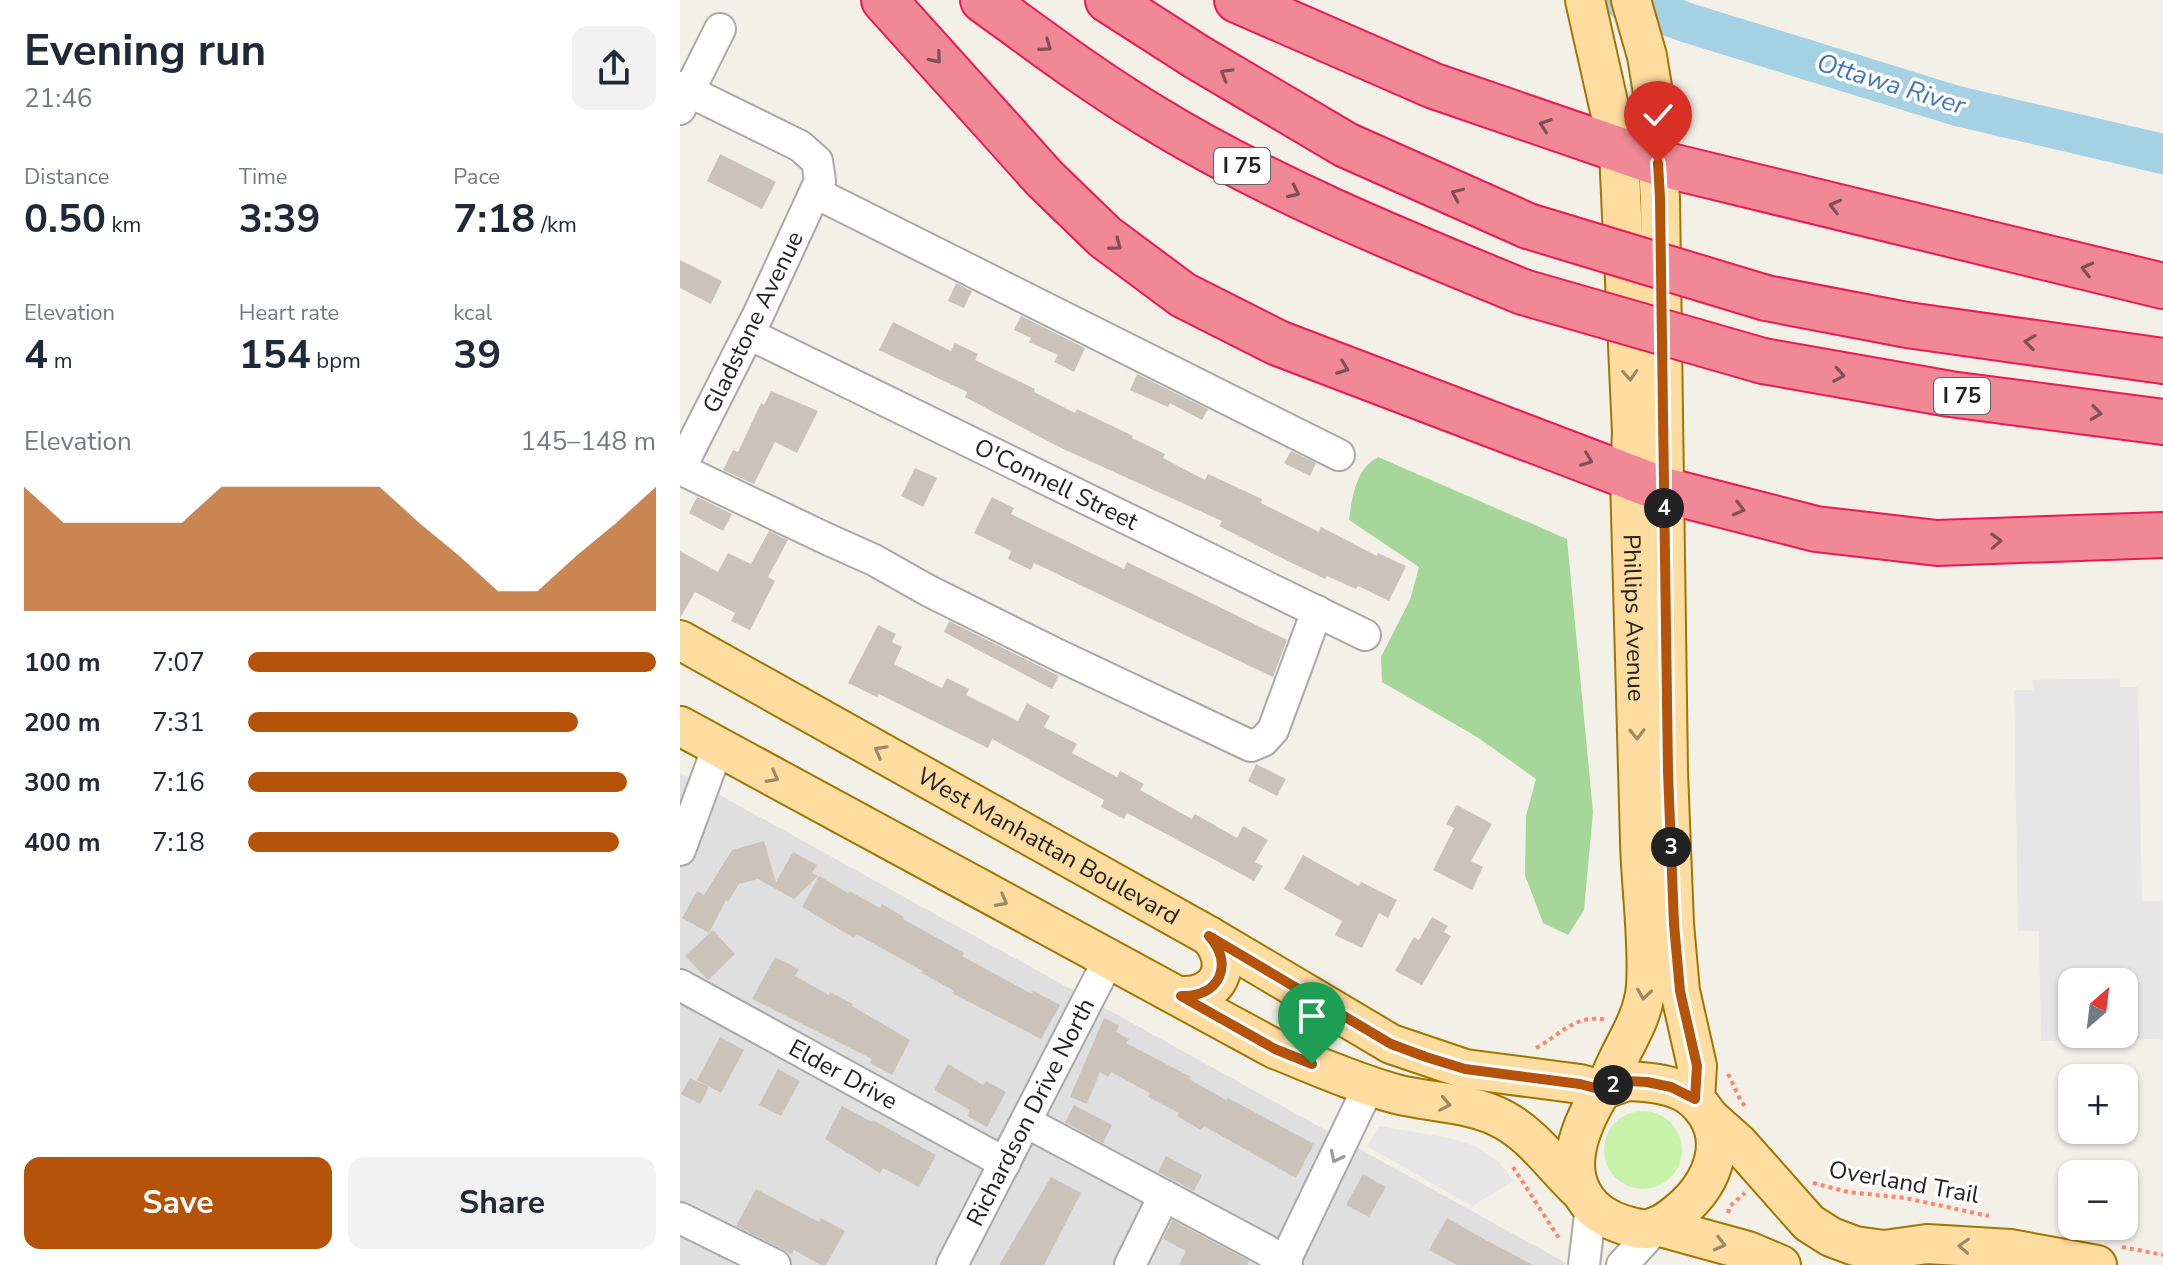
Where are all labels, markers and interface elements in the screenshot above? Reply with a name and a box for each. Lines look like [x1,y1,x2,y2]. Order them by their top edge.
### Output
text: Evening run [24,21,266,81]
button: share [572,26,656,110]
one-way arrow [1038,36,1052,51]
water label: Ottawa River [1813,45,1970,123]
one-way arrow [926,49,941,63]
one-way arrow [1220,69,1235,84]
text: 21:46 [24,81,92,116]
pin [1624,81,1692,163]
icon: check [1636,93,1680,137]
one-way arrow [1539,118,1553,134]
road number: I 75 [1214,148,1270,184]
text: Distance [24,162,109,192]
text: Time [239,162,288,192]
text: Pace [453,162,500,192]
one-way arrow [1286,182,1300,198]
one-way arrow [1450,188,1465,204]
text: 0.50 [24,192,106,246]
text: 3:39 [239,192,321,246]
text: 7:18 [453,192,535,246]
one-way arrow [1828,199,1842,216]
text: km [106,210,141,240]
text: /km [535,210,577,240]
street label: Gladstone Avenue [695,226,811,418]
one-way arrow [1107,236,1122,250]
one-way arrow [2081,261,2094,278]
text: Elevation [24,298,115,328]
text: Heart rate [239,298,339,328]
text: kcal [453,298,492,328]
text: 4 [24,328,48,382]
text: 154 [239,328,311,382]
text: 39 [453,328,501,382]
one-way arrow [2023,334,2037,351]
text: m [48,346,73,376]
text: bpm [311,346,361,376]
one-way arrow [1336,358,1350,375]
one-way arrow [1833,365,1846,382]
one-way arrow [1621,369,1638,382]
road number: I 75 [1934,378,1990,414]
one-way arrow [2090,404,2103,421]
text: Elevation [24,424,132,459]
text: 145–148 m [520,424,656,459]
street label: O'Connell Street [969,431,1144,538]
one-way arrow [1579,450,1593,467]
pin: 4 [1644,488,1684,528]
text: 4 [1657,493,1671,523]
one-way arrow [1732,500,1746,517]
one-way arrow [1990,532,2003,550]
street label: Phillips Avenue [1615,534,1652,702]
text: 100 m [24,645,101,680]
text: 7:07 [152,645,205,680]
text: 200 m [24,705,101,740]
text: 7:31 [152,705,205,740]
one-way arrow [1628,728,1646,741]
one-way arrow [875,745,889,761]
street label: West Manhattan Boulevard [911,760,1185,932]
text: 300 m [24,765,101,800]
text: 7:16 [152,765,205,800]
one-way arrow [765,768,779,783]
text: 400 m [24,825,101,860]
text: 7:18 [152,825,205,860]
pin: 3 [1651,827,1691,867]
text: 3 [1664,832,1678,862]
one-way arrow [993,891,1007,907]
north arrow [2058,968,2138,1048]
map controls [2058,968,2138,1240]
pin [1278,982,1346,1064]
one-way arrow [1636,987,1653,1001]
street label: Richardson Drive North [959,993,1102,1231]
icon: arrive [1290,994,1334,1038]
street label: Elder Drive [783,1032,903,1117]
button: + [2058,1064,2138,1144]
pin: 2 [1593,1065,1633,1105]
text: 2 [1606,1070,1620,1100]
one-way arrow [1438,1094,1452,1111]
one-way arrow [1330,1149,1346,1164]
street label: Overland Trail [1826,1153,1982,1211]
button: Save [24,1157,332,1249]
button: Share [348,1157,656,1249]
button: − [2058,1160,2138,1240]
one-way arrow [1712,1234,1726,1251]
one-way arrow [1957,1238,1970,1255]

